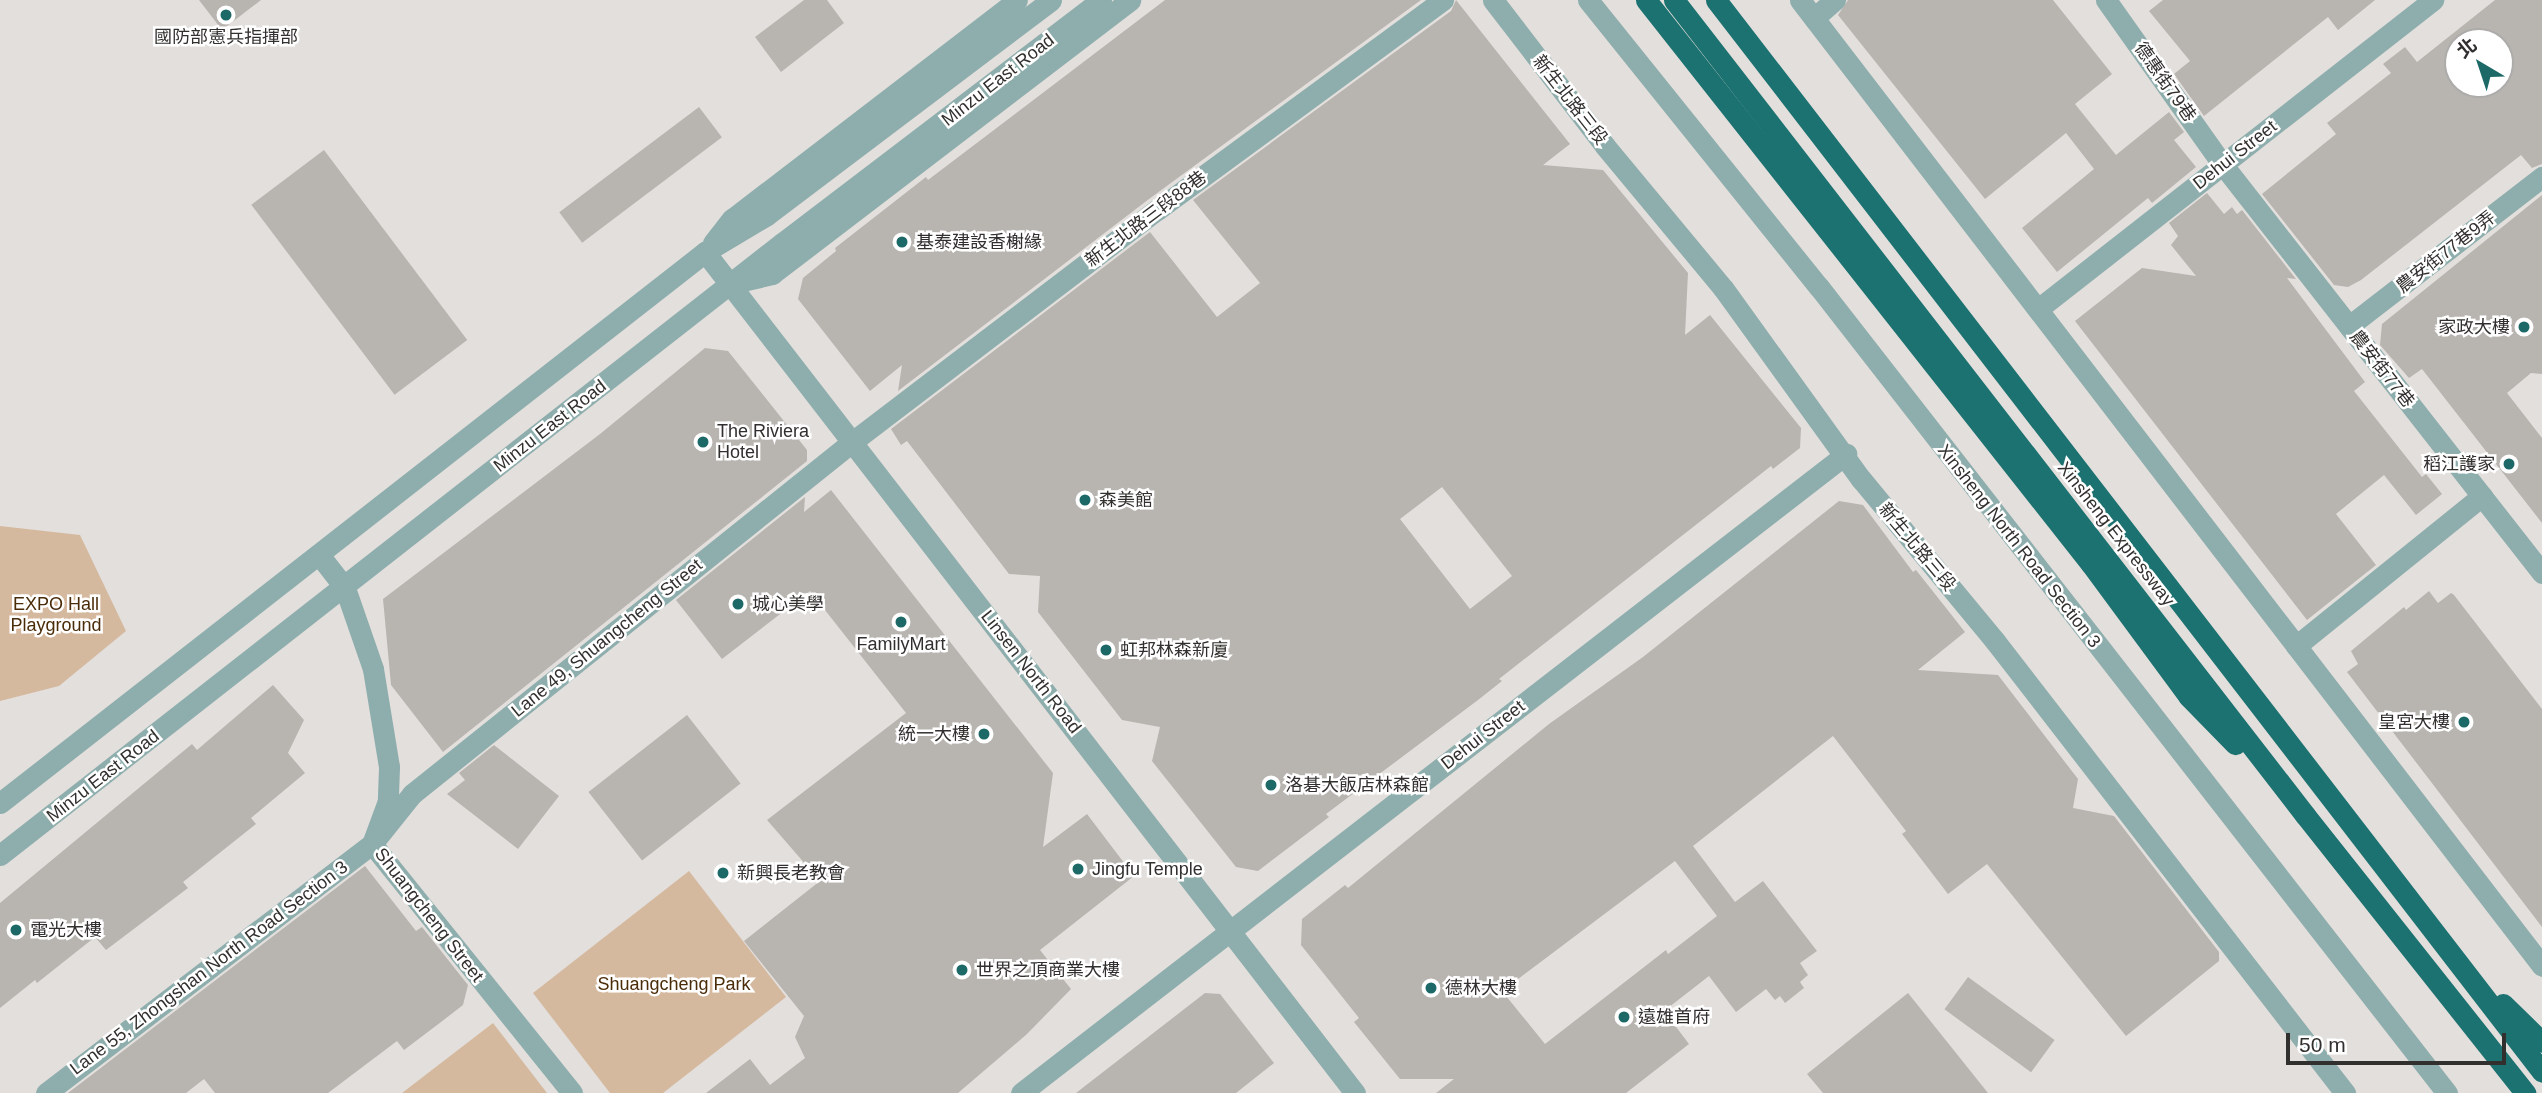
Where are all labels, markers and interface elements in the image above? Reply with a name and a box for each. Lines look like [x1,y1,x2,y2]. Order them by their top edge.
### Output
marker: 國防部憲兵指揮部 [218,7,234,23]
place label: 國防部憲兵指揮部 [154,26,298,48]
north arrow [2444,28,2514,98]
street label: Minzu East Road [937,29,1059,131]
text: 北 [2453,34,2481,62]
street label: 德惠街79巷 [2130,38,2200,126]
street label: 新生北路三段 [1528,51,1612,149]
street label: Dehui Street [2189,116,2281,194]
street label: 新生北路三段88巷 [1081,166,1211,272]
street label: 農安街77巷9弄 [2392,207,2500,297]
place label: 基泰建設香榭緣 [916,231,1042,253]
marker: 基泰建設香榭緣 [894,234,910,250]
place label: 家政大樓 [2438,316,2510,338]
marker: 家政大樓 [2516,319,2532,335]
street label: 農安街77巷 [2345,326,2419,412]
street label: Minzu East Road [489,375,611,477]
place label: The Riviera Hotel [717,421,809,464]
marker: The Riviera Hotel [695,434,711,450]
street label: Xinsheng North Road Section 3 [1933,440,2105,652]
place label: 稻江護家 [2423,453,2495,475]
marker: 稻江護家 [2501,456,2517,472]
street label: Xinsheng Expressway [2053,458,2179,610]
place label: 森美館 [1099,489,1153,511]
marker: 森美館 [1077,492,1093,508]
street label: 新生北路三段 [1874,499,1960,595]
street label: Lane 49, Shuangcheng Street [507,554,707,722]
place label: 城心美學 [752,593,824,615]
park label: EXPO Hall Playground [10,594,102,636]
marker: 城心美學 [730,596,746,612]
street label: Linsen North Road [976,606,1086,738]
marker: FamilyMart [893,614,909,630]
place label: FamilyMart [857,633,945,655]
place label: 虹邦林森新廈 [1120,639,1228,661]
marker: 虹邦林森新廈 [1098,642,1114,658]
street label: Dehui Street [1437,696,1529,774]
place label: 皇宮大樓 [2378,711,2450,733]
marker: 皇宮大樓 [2456,714,2472,730]
place label: 統一大樓 [898,723,970,745]
street label: Minzu East Road [42,725,164,827]
marker: 統一大樓 [976,726,992,742]
place label: 洛碁大飯店林森館 [1285,774,1429,796]
marker: 洛碁大飯店林森館 [1263,777,1279,793]
street label: Shuangcheng Street [370,844,488,986]
street label: Lane 55, Zhongshan North Road Section 3 [66,856,352,1080]
place label: Jingfu Temple [1092,858,1203,880]
marker: Jingfu Temple [1070,861,1086,877]
place label: 新興長老教會 [737,862,845,884]
marker: 新興長老教會 [715,865,731,881]
place label: 電光大樓 [30,919,102,941]
marker: 電光大樓 [8,922,24,938]
place label: 世界之頂商業大樓 [976,959,1120,981]
marker: 世界之頂商業大樓 [954,962,970,978]
park label: Shuangcheng Park [597,973,751,995]
place label: 德林大樓 [1445,977,1517,999]
marker: 德林大樓 [1423,980,1439,996]
place label: 遠雄首府 [1638,1006,1710,1028]
marker: 遠雄首府 [1616,1009,1632,1025]
scale bar [2290,1020,2510,1064]
text: 50 m [2299,1033,2346,1056]

